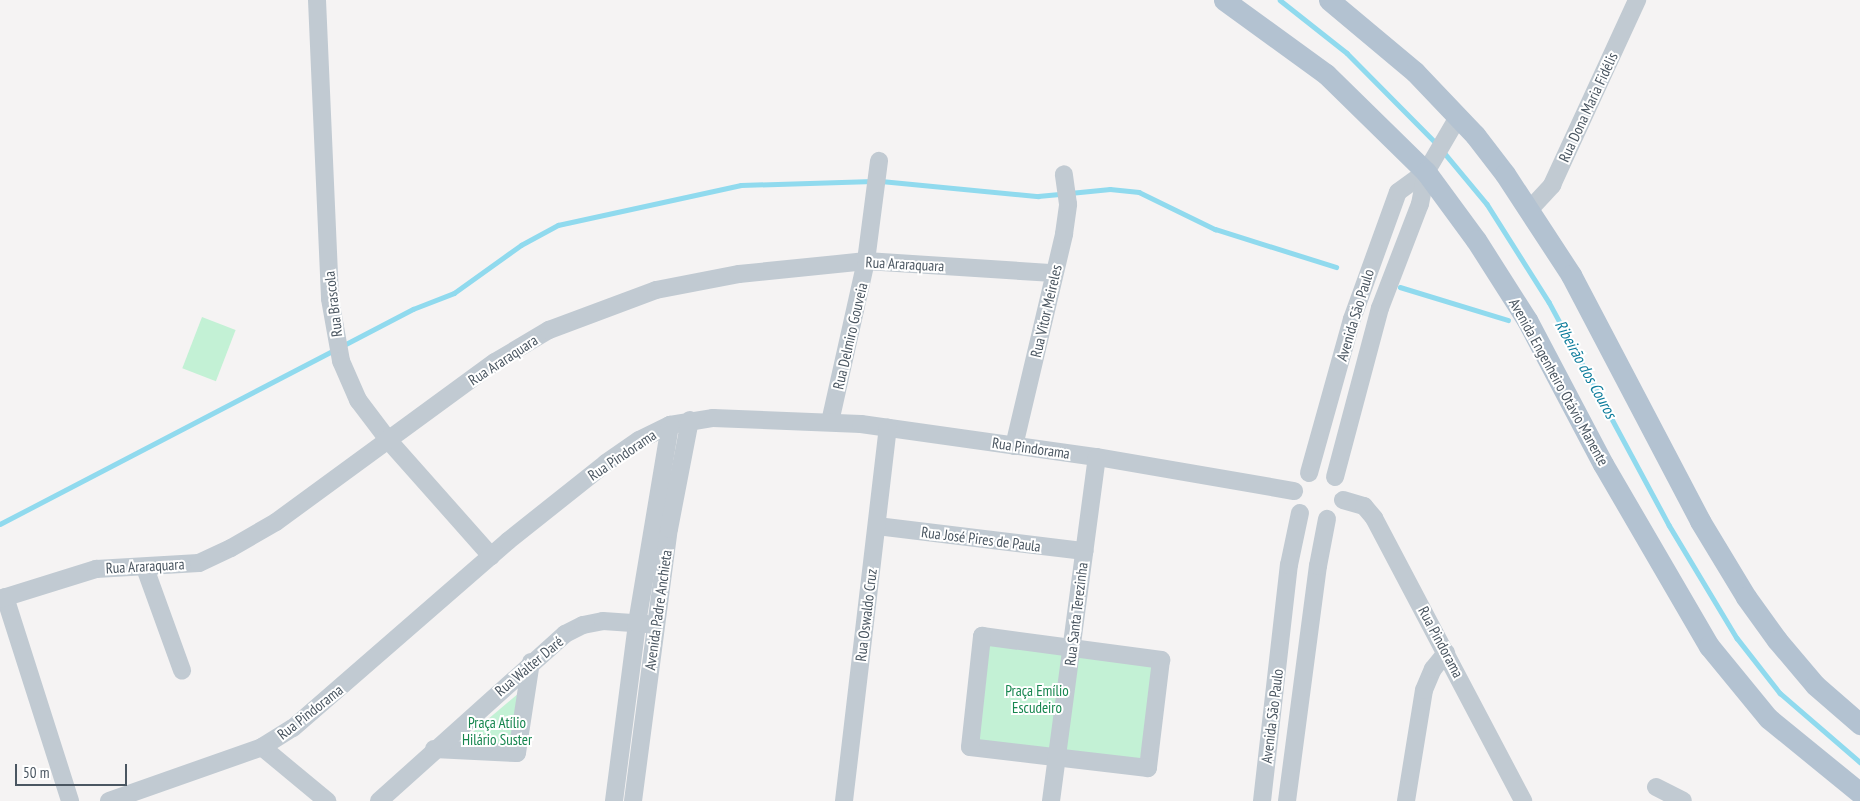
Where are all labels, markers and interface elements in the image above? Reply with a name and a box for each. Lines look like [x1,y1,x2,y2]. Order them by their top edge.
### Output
street label: Rua Dona Maria Fidélis [1555,49,1621,165]
street label: Rua Araraquara [865,253,945,275]
street label: Rua Vitor Meireles [1027,263,1065,359]
street label: Avenida São Paulo [1332,267,1378,363]
street label: Rua Brascola [320,270,346,338]
street label: Rua Delmiro Gouveia [829,281,871,391]
street label: Avenida Engenheiro Otávio Manente [1505,295,1613,469]
water label: Ribeirão dos Couros [1551,317,1621,421]
street label: Rua Araraquara [465,331,541,389]
street label: Rua Pindorama [584,426,660,484]
street label: Rua Pindorama [991,434,1071,462]
street label: Rua José Pires de Paula [920,523,1042,555]
street label: Avenida Padre Anchieta [641,548,675,672]
street label: Rua Araraquara [105,555,185,577]
street label: Rua Santa Terezinha [1061,561,1091,667]
street label: Rua Oswaldo Cruz [851,568,881,662]
street label: Rua Pindorama [1415,603,1467,681]
street label: Rua Walter Daré [491,632,567,700]
street label: Avenida São Paulo [1257,668,1287,764]
street label: Rua Pindorama [274,681,346,743]
park label: Praça Emílio Escudeiro [1005,681,1069,716]
park label: Praça Atílio Hilário Suster [462,713,532,748]
scale bar [18,754,130,786]
text: 50 m [23,763,49,782]

